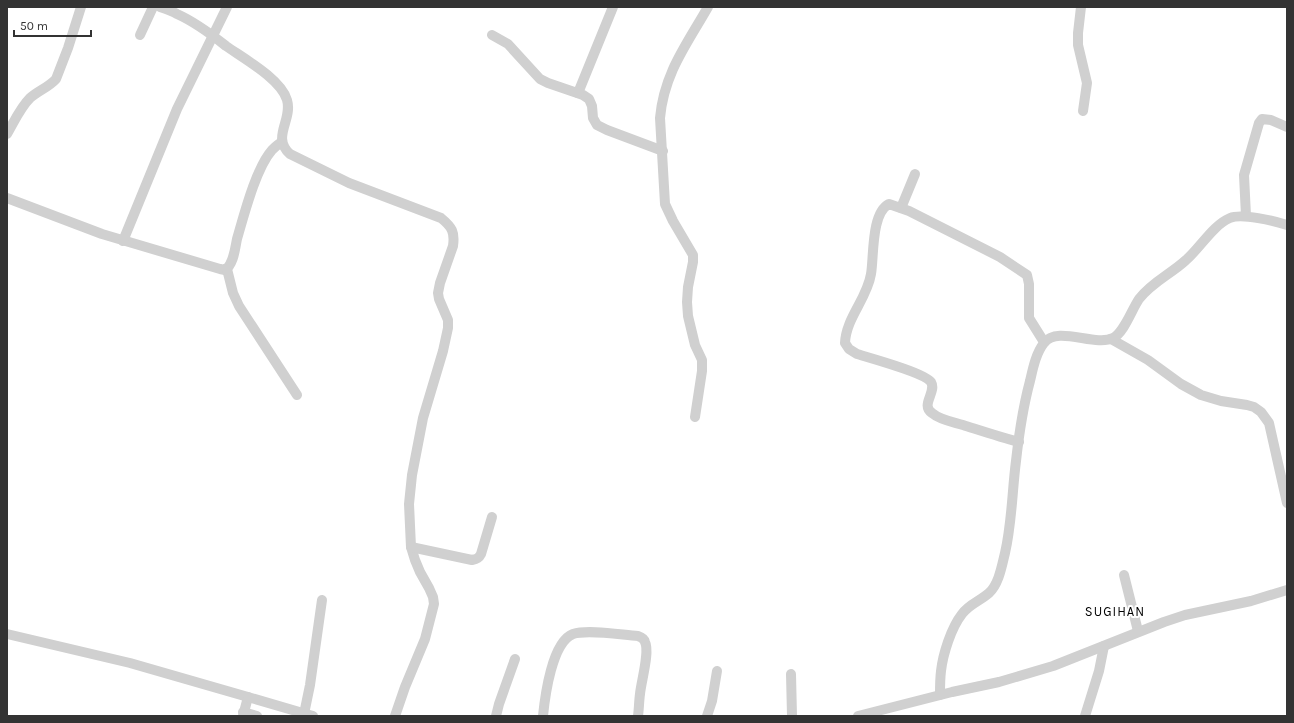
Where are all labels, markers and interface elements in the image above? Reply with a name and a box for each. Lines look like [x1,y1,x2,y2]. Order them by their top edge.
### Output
scale bar [14,12,91,38]
text: 50 m [20,19,48,33]
district label: SUGIHAN [1085,604,1145,619]

